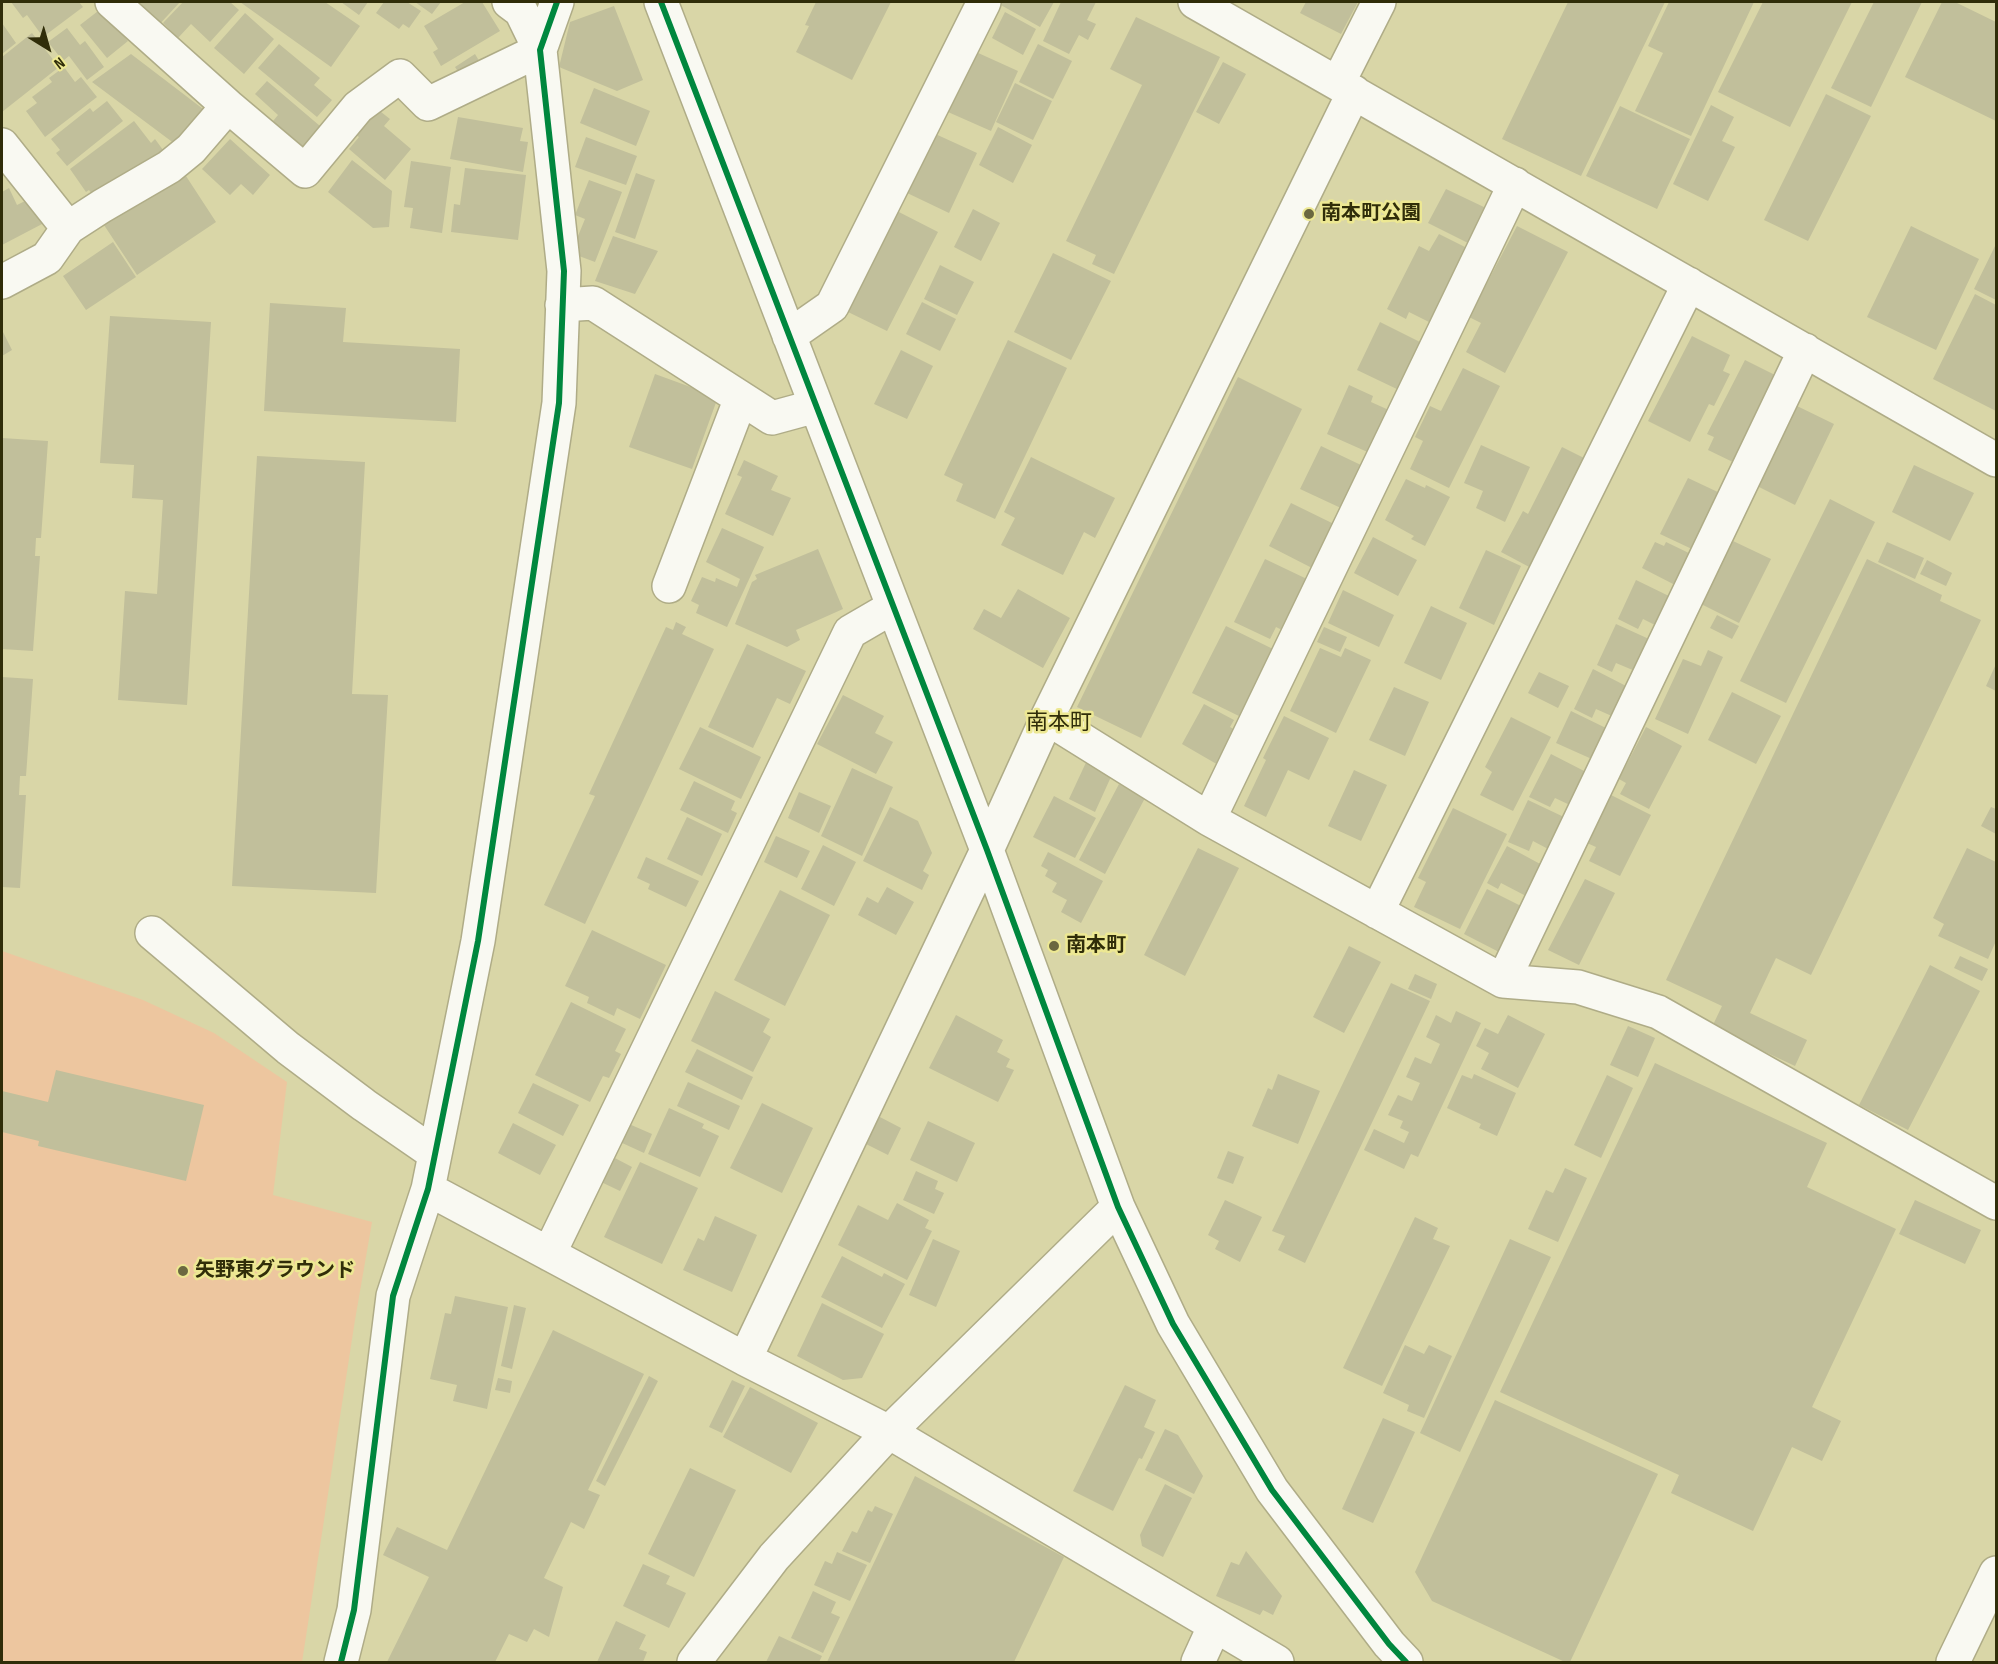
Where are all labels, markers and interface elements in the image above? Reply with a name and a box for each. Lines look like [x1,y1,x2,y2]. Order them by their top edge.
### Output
north arrow [18,18,78,78]
text: N [50,53,68,73]
place label: 南本町公園 [1321,202,1421,226]
marker: 南本町公園 [1302,207,1316,221]
district label: 南本町 [1026,710,1092,736]
place label: 南本町 [1066,934,1126,958]
marker: 南本町 [1047,939,1061,953]
place label: 矢野東グラウンド [195,1259,355,1283]
marker: 矢野東グラウンド [176,1264,190,1278]

